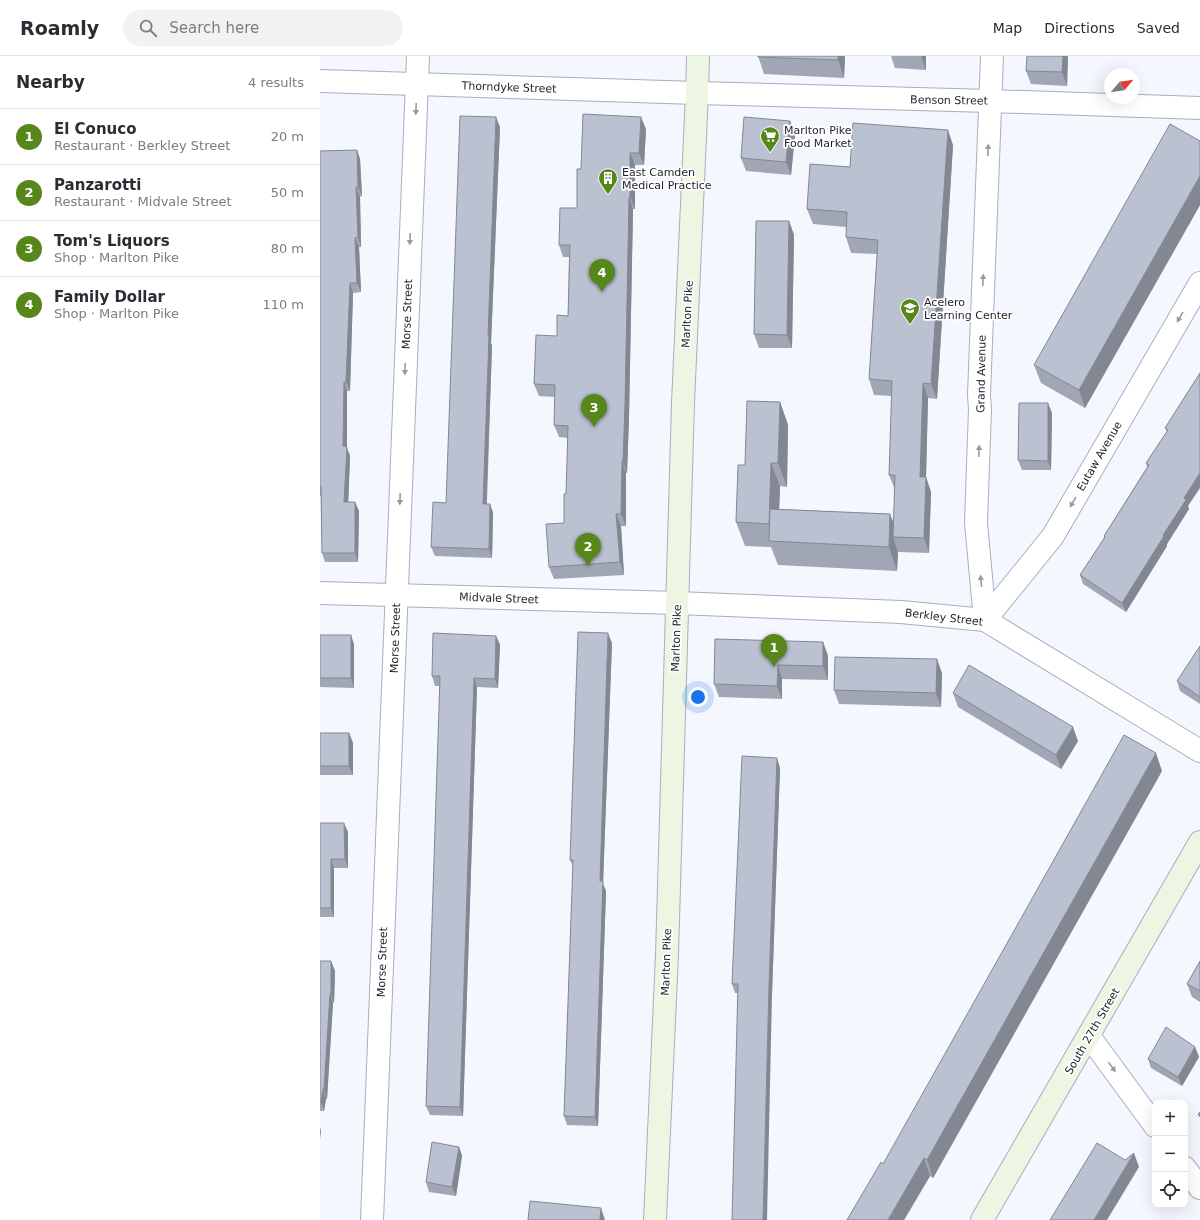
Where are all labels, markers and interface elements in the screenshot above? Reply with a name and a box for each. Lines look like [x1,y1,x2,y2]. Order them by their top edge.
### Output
search box [123,10,403,46]
text: Roamly [20,17,99,39]
icon: search [137,17,159,39]
text: Search here [169,19,259,37]
text: Map [993,20,1022,36]
text: Directions [1044,20,1115,36]
text: Saved [1137,20,1180,36]
north arrow [1104,68,1140,104]
text: Nearby [16,72,85,92]
text: 4 results [248,75,304,90]
street label: Thorndyke Street [460,79,557,96]
street label: Benson Street [910,93,989,108]
one-way arrow [412,103,419,115]
text: El Conuco [54,120,136,138]
place label: Marlton Pike Food Market [784,124,852,150]
supermarket icon: Marlton Pike Food Market [759,125,781,153]
text: 1 [24,129,34,144]
text: 20 m [271,129,304,144]
text: Restaurant · Berkley Street [54,138,230,153]
one-way arrow [985,143,991,156]
place label: East Camden Medical Practice [622,166,712,192]
building icon: East Camden Medical Practice [597,167,619,195]
text: Panzarotti [54,176,141,194]
text: 2 [24,185,34,200]
text: 50 m [271,185,304,200]
text: Restaurant · Midvale Street [54,194,232,209]
text: Tom's Liquors [54,232,170,250]
one-way arrow [407,233,414,245]
text: 3 [24,241,34,256]
text: 80 m [271,241,304,256]
text: Shop · Marlton Pike [54,250,179,265]
pin: 4 [589,259,615,292]
one-way arrow [980,274,987,286]
street label: Morse Street [400,278,415,349]
street label: Marlton Pike [679,280,696,348]
text: Family Dollar [54,288,165,306]
place label: Acelero Learning Center [924,296,1013,322]
text: 4 [24,297,34,312]
text: 110 m [262,297,304,312]
school or university icon: Acelero Learning Center [899,297,921,325]
text: Shop · Marlton Pike [54,306,179,321]
one-way arrow [1177,311,1184,323]
street label: Grand Avenue [974,335,989,413]
one-way arrow [402,363,409,375]
pin: 3 [581,394,607,427]
street label: Eutaw Avenue [1074,419,1125,493]
one-way arrow [975,445,982,457]
one-way arrow [397,493,403,506]
one-way arrow [1069,496,1076,508]
pin: 2 [575,533,601,566]
one-way arrow [978,575,985,587]
street label: Midvale Street [459,591,540,606]
street label: Morse Street [388,602,403,673]
street label: Marlton Pike [669,604,684,672]
street label: Berkley Street [904,606,984,629]
pin: 1 [761,634,787,667]
your location [688,687,708,707]
street label: Morse Street [375,926,390,997]
street label: Marlton Pike [659,928,674,996]
street label: South 27th Street [1062,985,1123,1077]
one-way arrow [1108,1062,1116,1073]
map controls [1152,1100,1188,1208]
button: + [1152,1100,1188,1136]
button: − [1152,1136,1188,1172]
button: locate [1152,1172,1188,1208]

